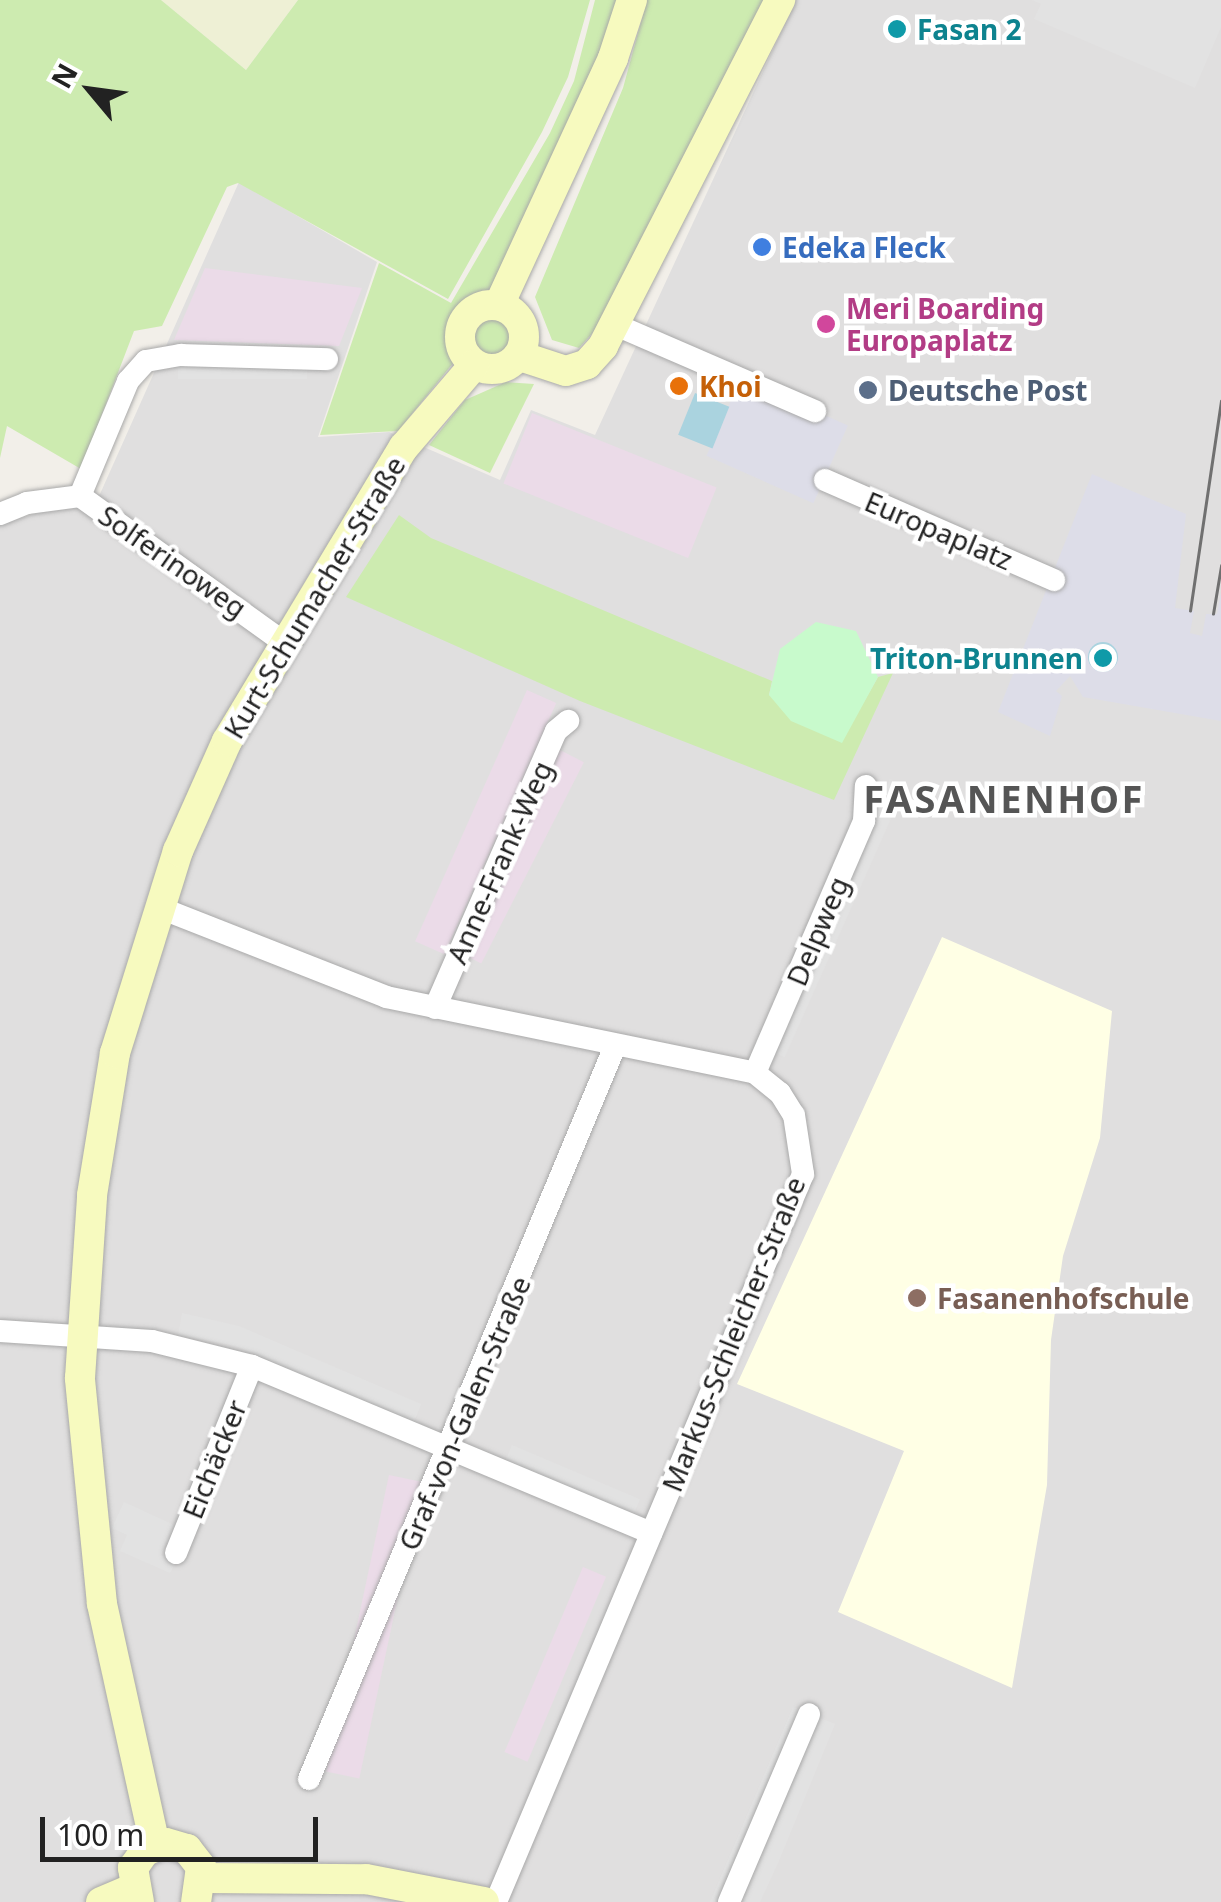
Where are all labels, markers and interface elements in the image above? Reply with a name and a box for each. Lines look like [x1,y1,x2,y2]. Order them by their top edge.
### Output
place label: Fasan 2 [917,12,1021,46]
marker: Fasan 2 [886,18,908,40]
north arrow [40,40,140,140]
text: N [42,56,86,95]
place label: Edeka Fleck [782,230,946,264]
marker: Edeka Fleck [751,236,773,258]
place label: Meri Boarding Europaplatz [846,291,1044,357]
marker: Meri Boarding Europaplatz [815,313,837,335]
place label: Khoi [699,369,762,403]
place label: Deutsche Post [888,373,1087,407]
marker: Khoi [668,375,690,397]
marker: Deutsche Post [857,379,879,401]
street label: Kurt-Schumacher-Straße [216,450,412,744]
street label: Europaplatz [860,484,1018,576]
street label: Solferinoweg [93,498,253,624]
place label: Triton-Brunnen [870,641,1083,675]
marker: Triton-Brunnen [1092,647,1114,669]
street label: Anne-Frank-Weg [439,755,559,969]
district label: FASANENHOF [863,776,1145,822]
street label: Delpweg [779,871,855,991]
street label: Markus-Schleicher-Straße [654,1172,812,1496]
street label: Graf-von-Galen-Straße [391,1271,537,1555]
place label: Fasanenhofschule [937,1281,1190,1315]
marker: Fasanenhofschule [906,1287,928,1309]
street label: Eichäcker [175,1395,253,1523]
scale bar [45,1797,322,1859]
text: 100 m [57,1814,144,1855]

